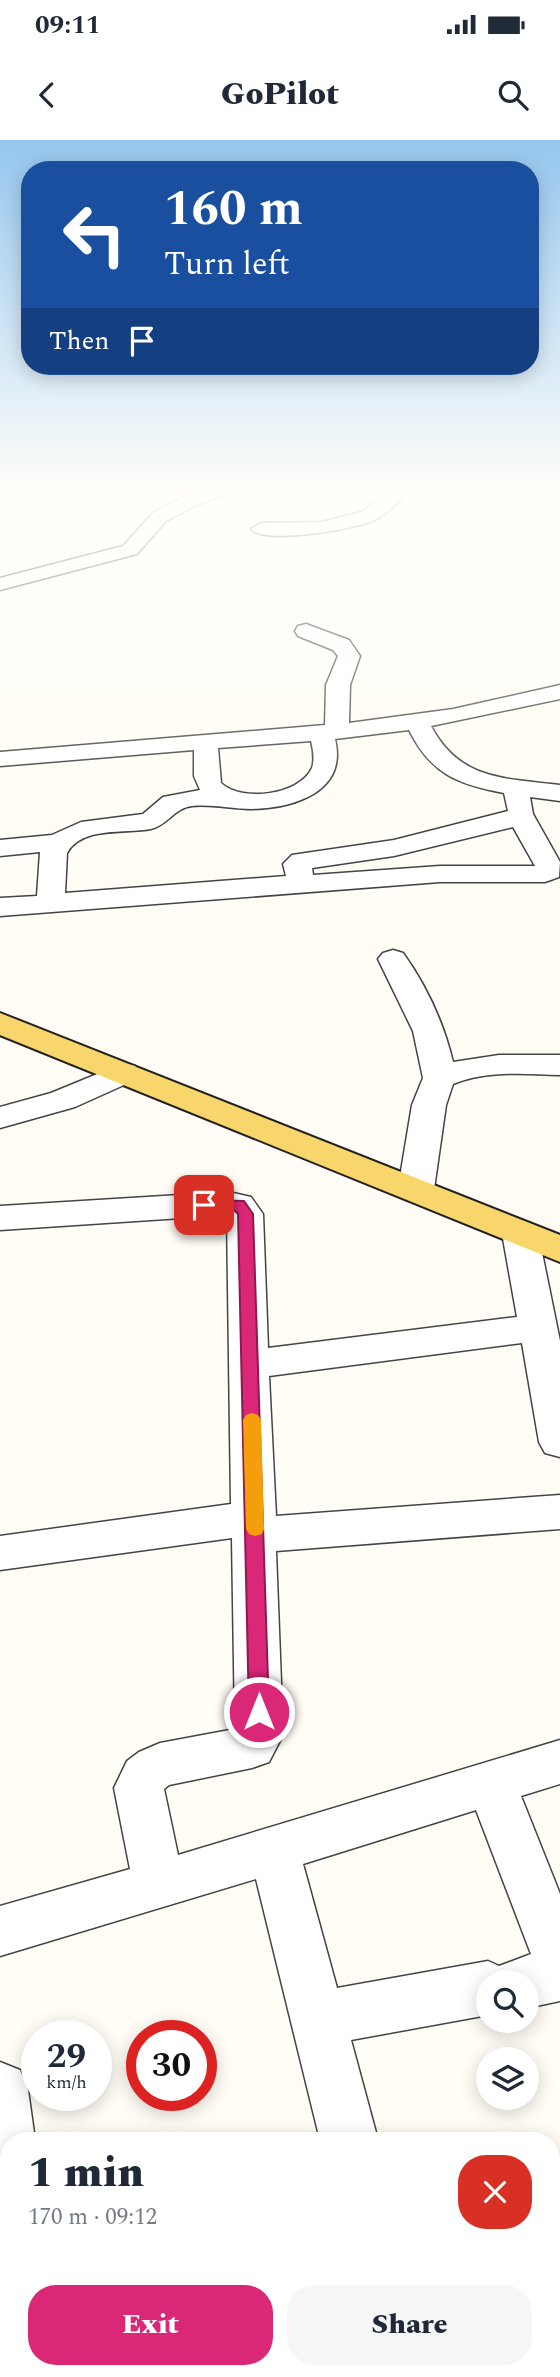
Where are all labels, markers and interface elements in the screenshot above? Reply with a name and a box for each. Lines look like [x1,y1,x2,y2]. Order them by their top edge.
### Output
text: 09:11 [35,5,100,45]
text: GoPilot [221,70,339,119]
icon: back [28,76,66,114]
icon: search [494,76,532,114]
text: 160 m [164,172,303,247]
icon: left [49,189,140,280]
text: Turn left [164,240,290,289]
text: Then [49,321,109,361]
icon: arrive [123,322,161,360]
pin [174,1175,234,1235]
icon: arrive [185,1186,223,1224]
position arrow [222,1675,296,1749]
map controls [476,1970,539,2110]
button: search [476,1970,539,2033]
speed limit sign: 30 [126,2020,217,2111]
text: 29 [47,2030,86,2083]
button: layers [476,2047,539,2110]
text: km/h [46,2069,87,2096]
text: 1 min [28,2142,144,2205]
button: close [458,2155,532,2229]
text: 170 m · 09:12 [28,2200,157,2235]
button: Exit [28,2285,273,2365]
button: Share [287,2285,532,2365]

